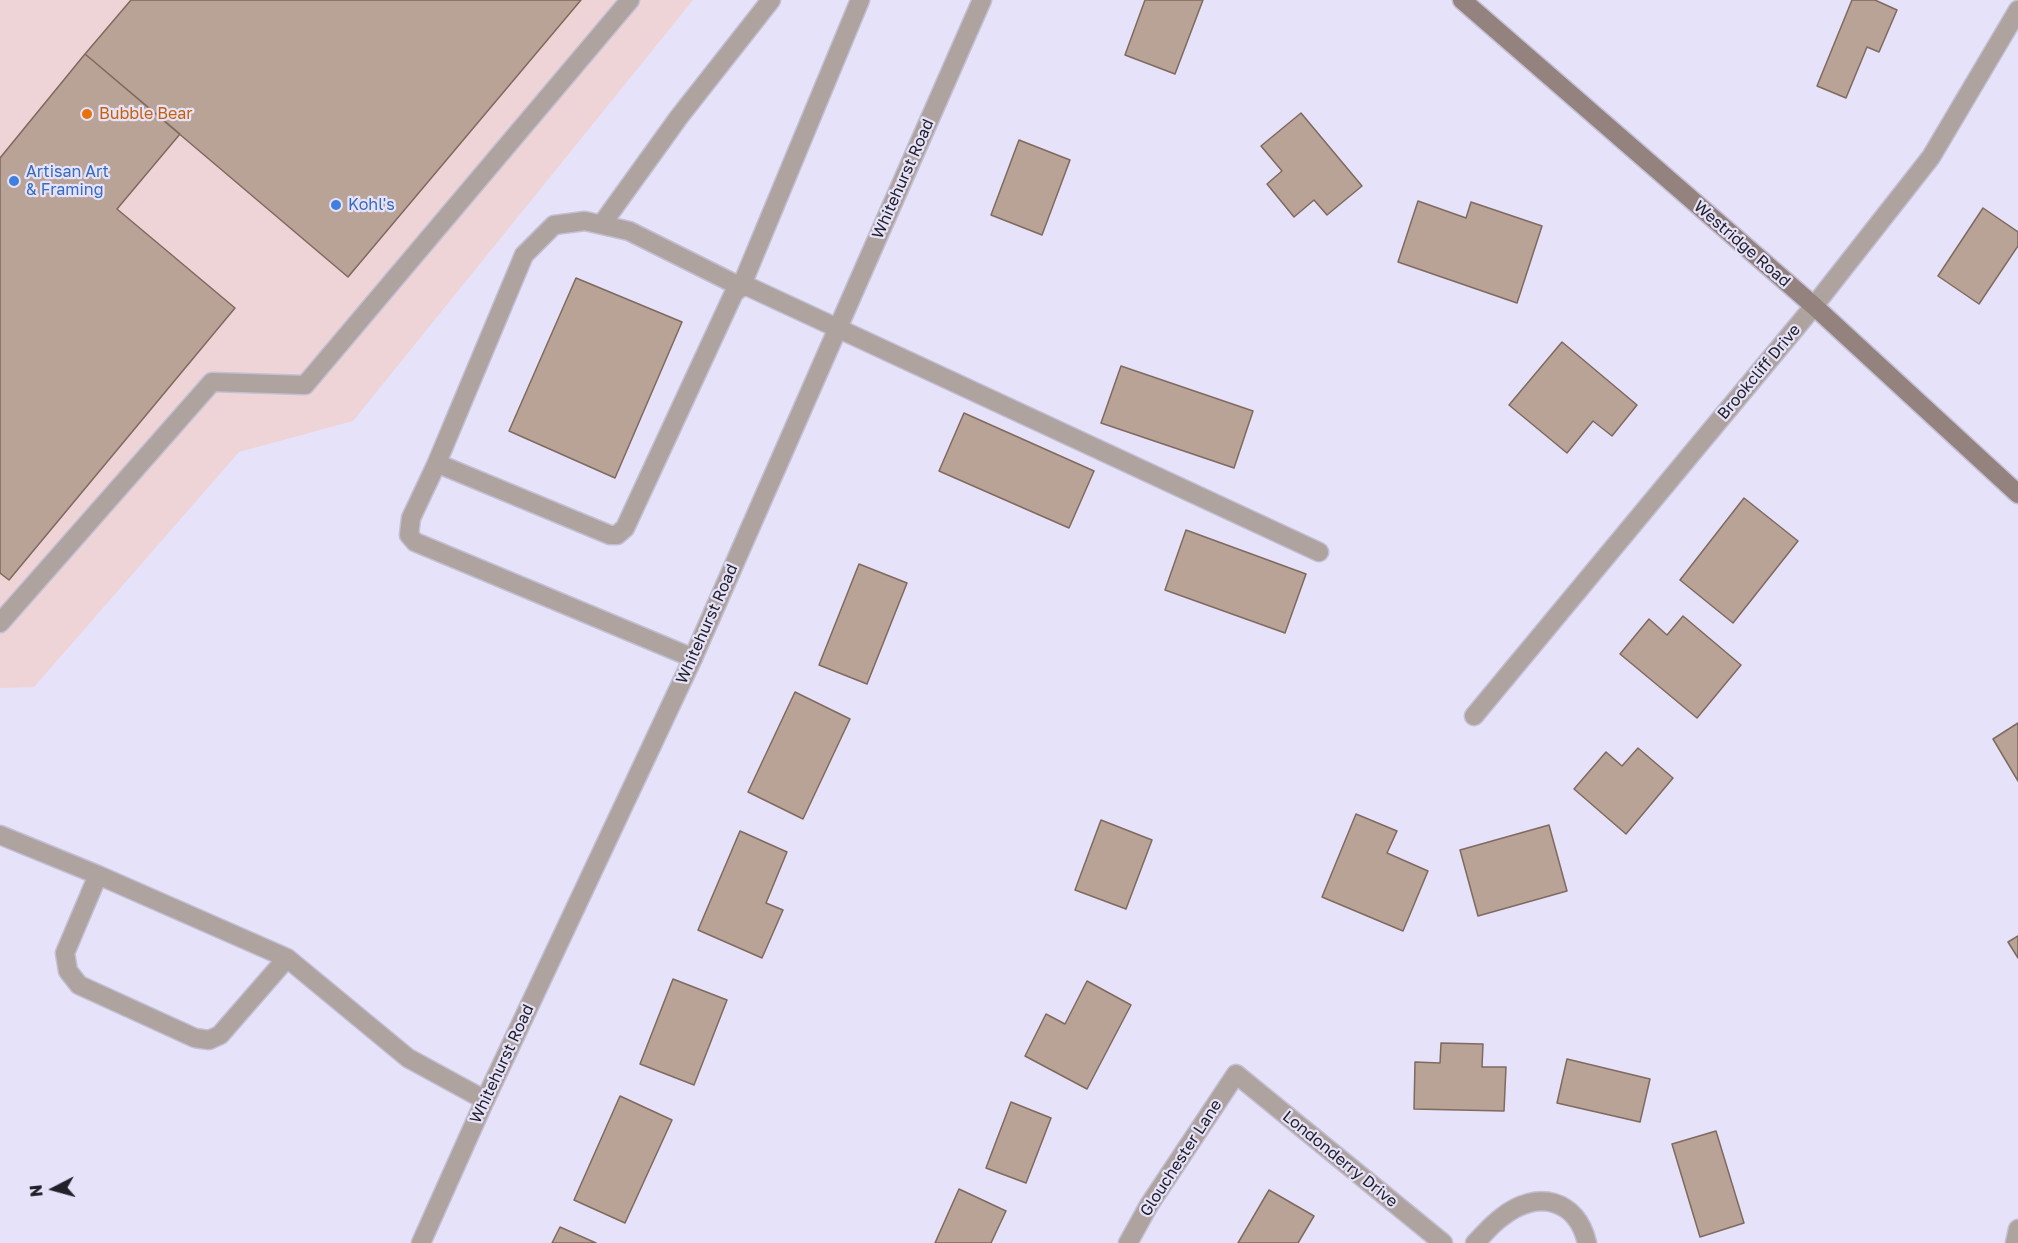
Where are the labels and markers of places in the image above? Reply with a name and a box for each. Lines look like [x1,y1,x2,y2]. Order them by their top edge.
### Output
place label: Bubble Bear [99,104,193,124]
marker: Bubble Bear [80,107,94,121]
place label: Artisan Art & Framing [26,162,109,200]
marker: Artisan Art & Framing [7,174,21,188]
place label: Kohl's [348,195,395,215]
marker: Kohl's [329,198,343,212]

